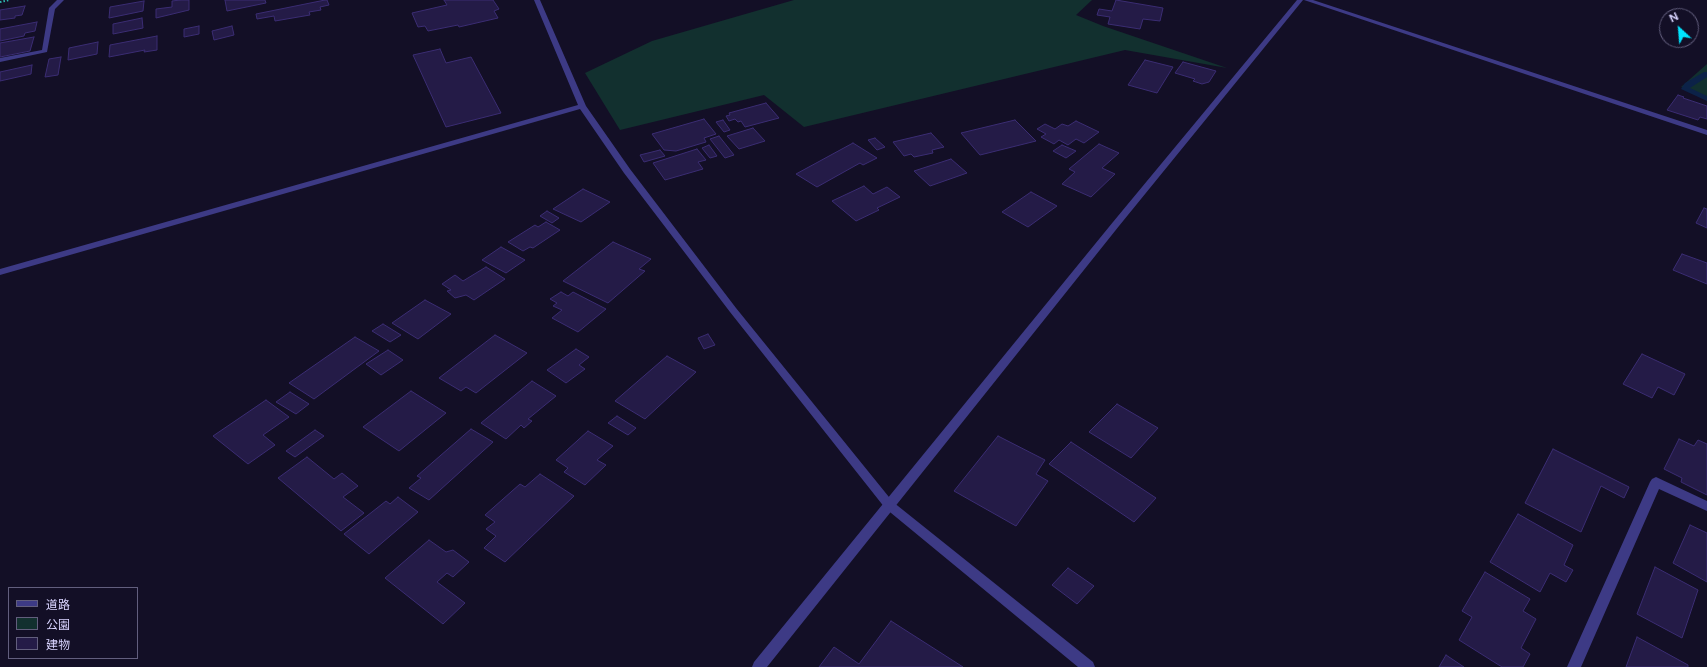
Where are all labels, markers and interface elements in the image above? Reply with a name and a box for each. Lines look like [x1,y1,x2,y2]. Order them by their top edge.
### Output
north arrow [1659,8,1699,48]
text: N [1667,10,1681,25]
legend [8,587,138,659]
text: 道路 [46,598,70,612]
text: 公園 [46,618,70,632]
text: 建物 [46,638,70,652]

